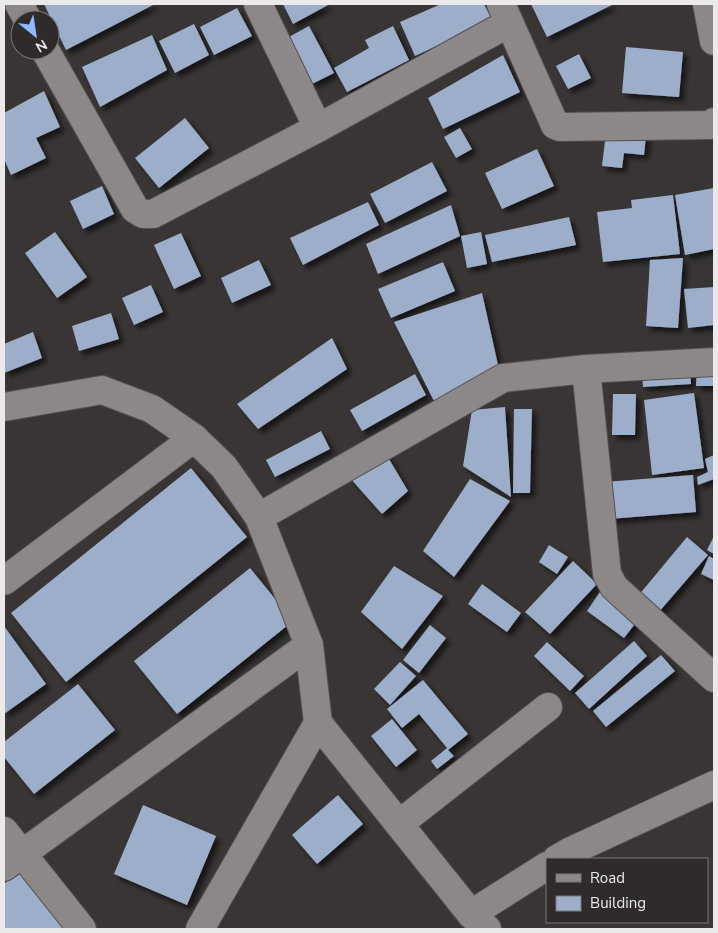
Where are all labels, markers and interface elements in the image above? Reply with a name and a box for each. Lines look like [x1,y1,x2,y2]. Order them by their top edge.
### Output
north arrow [10,10,60,60]
text: N [32,35,51,57]
legend [546,858,708,923]
text: Road [590,868,625,888]
text: Building [590,893,646,913]

